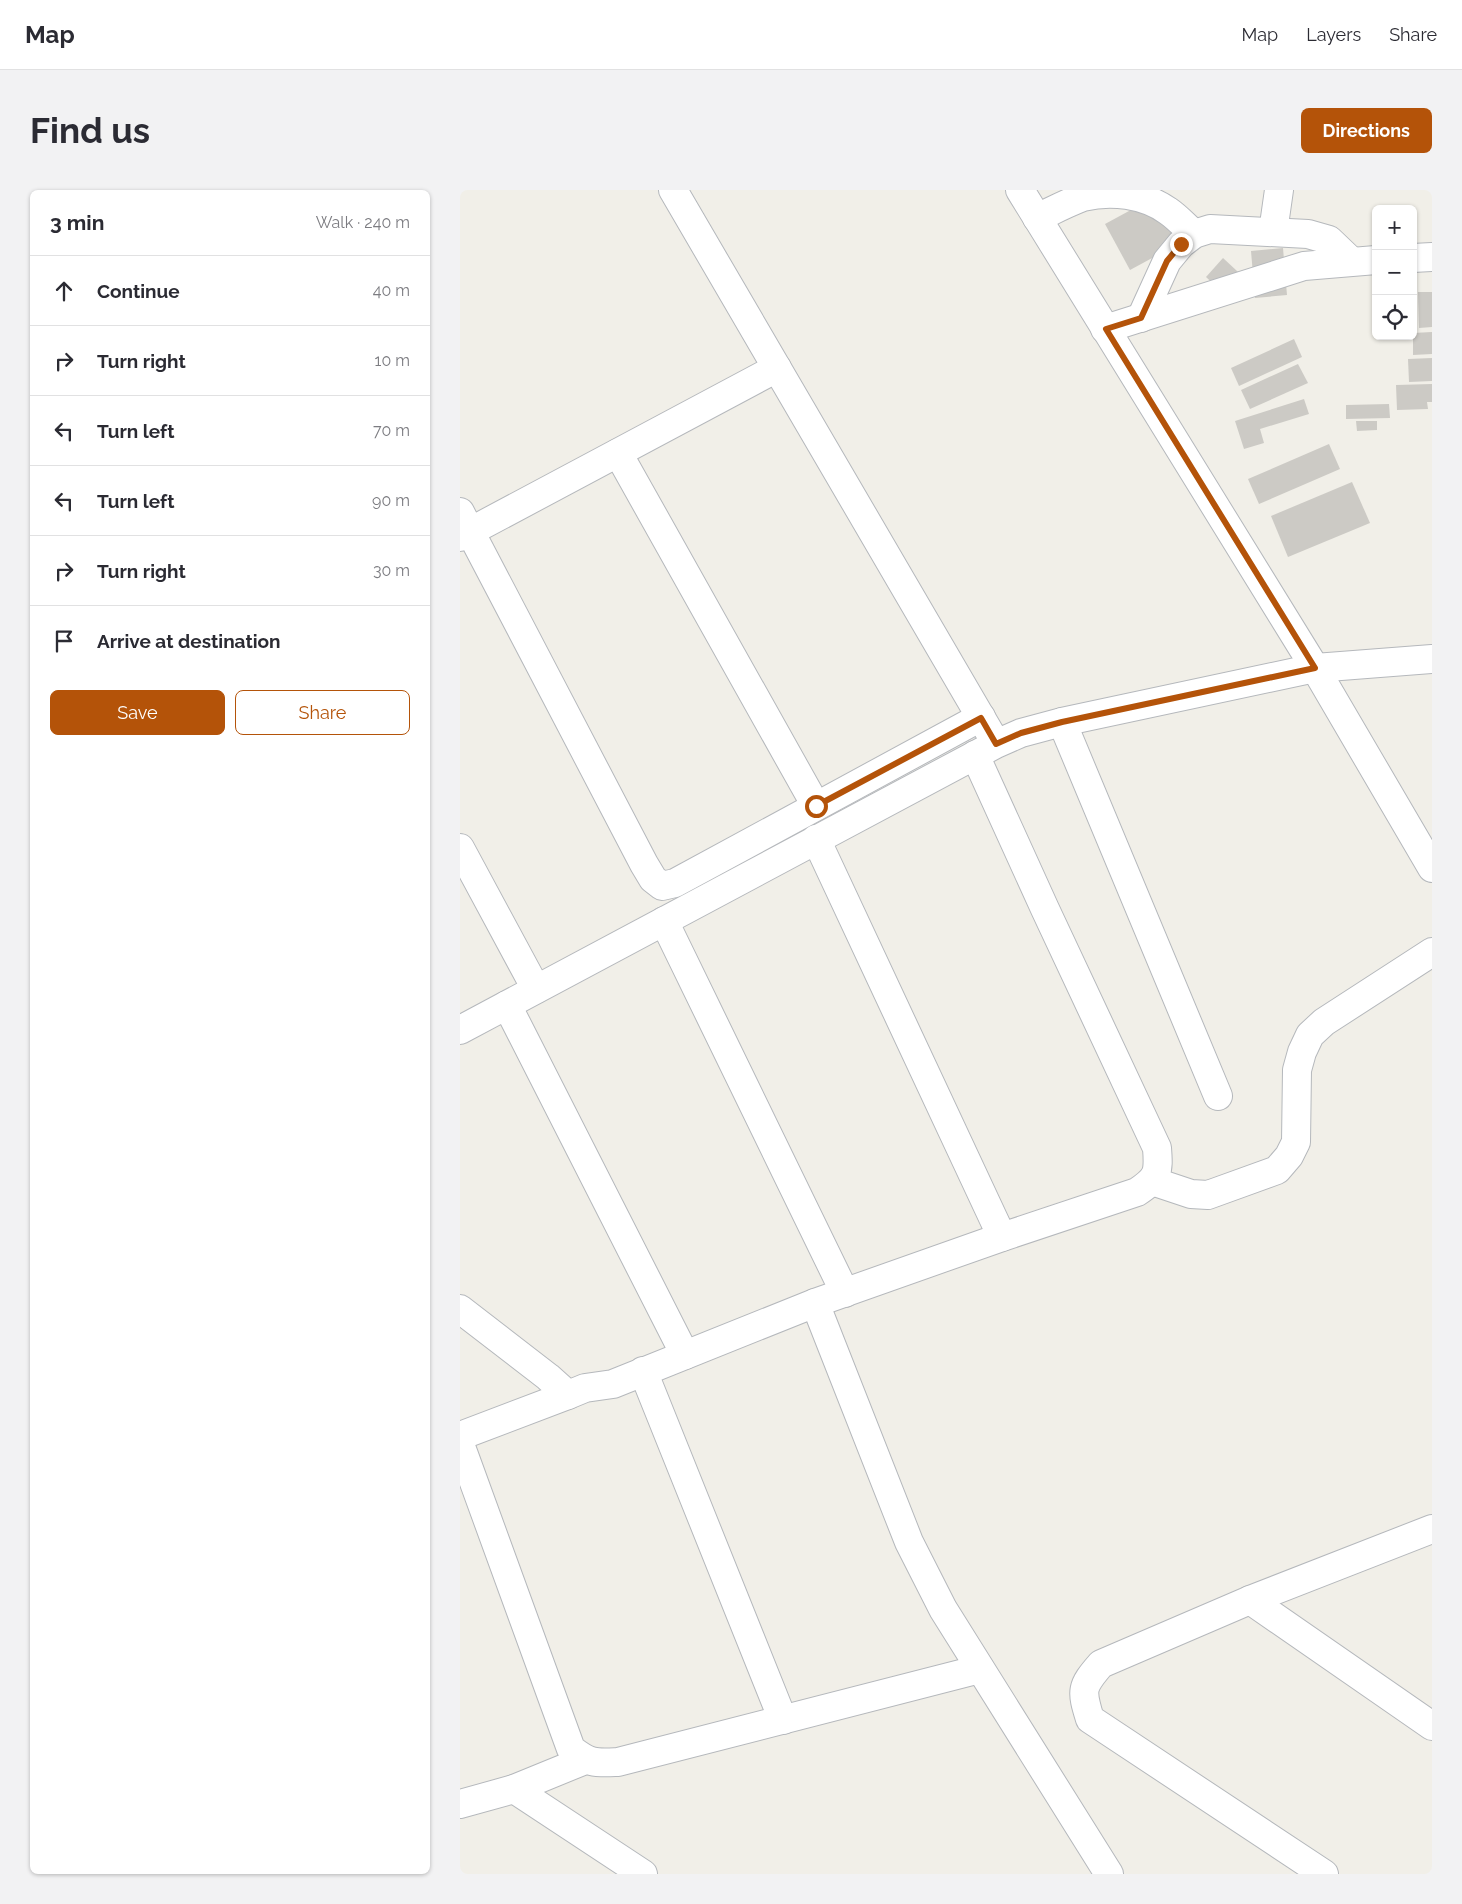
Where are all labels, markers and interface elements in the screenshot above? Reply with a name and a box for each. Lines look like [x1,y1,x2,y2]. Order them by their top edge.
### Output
text: Map [25,20,75,49]
text: Map [1242,24,1278,45]
text: Layers [1306,24,1361,45]
text: Share [1389,24,1437,45]
button: Directions [1301,108,1432,153]
text: Find us [30,110,150,151]
map controls [1372,205,1417,340]
button: + [1372,205,1417,250]
text: 3 min [50,210,104,235]
text: Walk · 240 m [316,213,410,232]
route end [1170,233,1193,256]
button: − [1372,250,1417,295]
icon: ahead [50,277,78,305]
text: Continue [97,280,180,302]
text: 40 m [373,281,410,300]
button: locate [1372,295,1417,340]
icon: right [50,347,78,375]
text: Turn right [97,350,186,372]
text: 10 m [375,351,410,370]
icon: left [50,417,78,445]
text: Turn left [97,420,174,442]
text: 70 m [373,421,410,440]
icon: left [50,487,78,515]
text: Turn left [97,490,174,512]
text: 90 m [372,491,410,510]
icon: right [50,557,78,585]
text: Turn right [97,560,186,582]
text: 30 m [373,561,410,580]
icon: arrive [50,627,78,655]
text: Arrive at destination [97,630,281,652]
button: Save [50,690,225,735]
button: Share [235,690,410,735]
route start [805,795,828,818]

